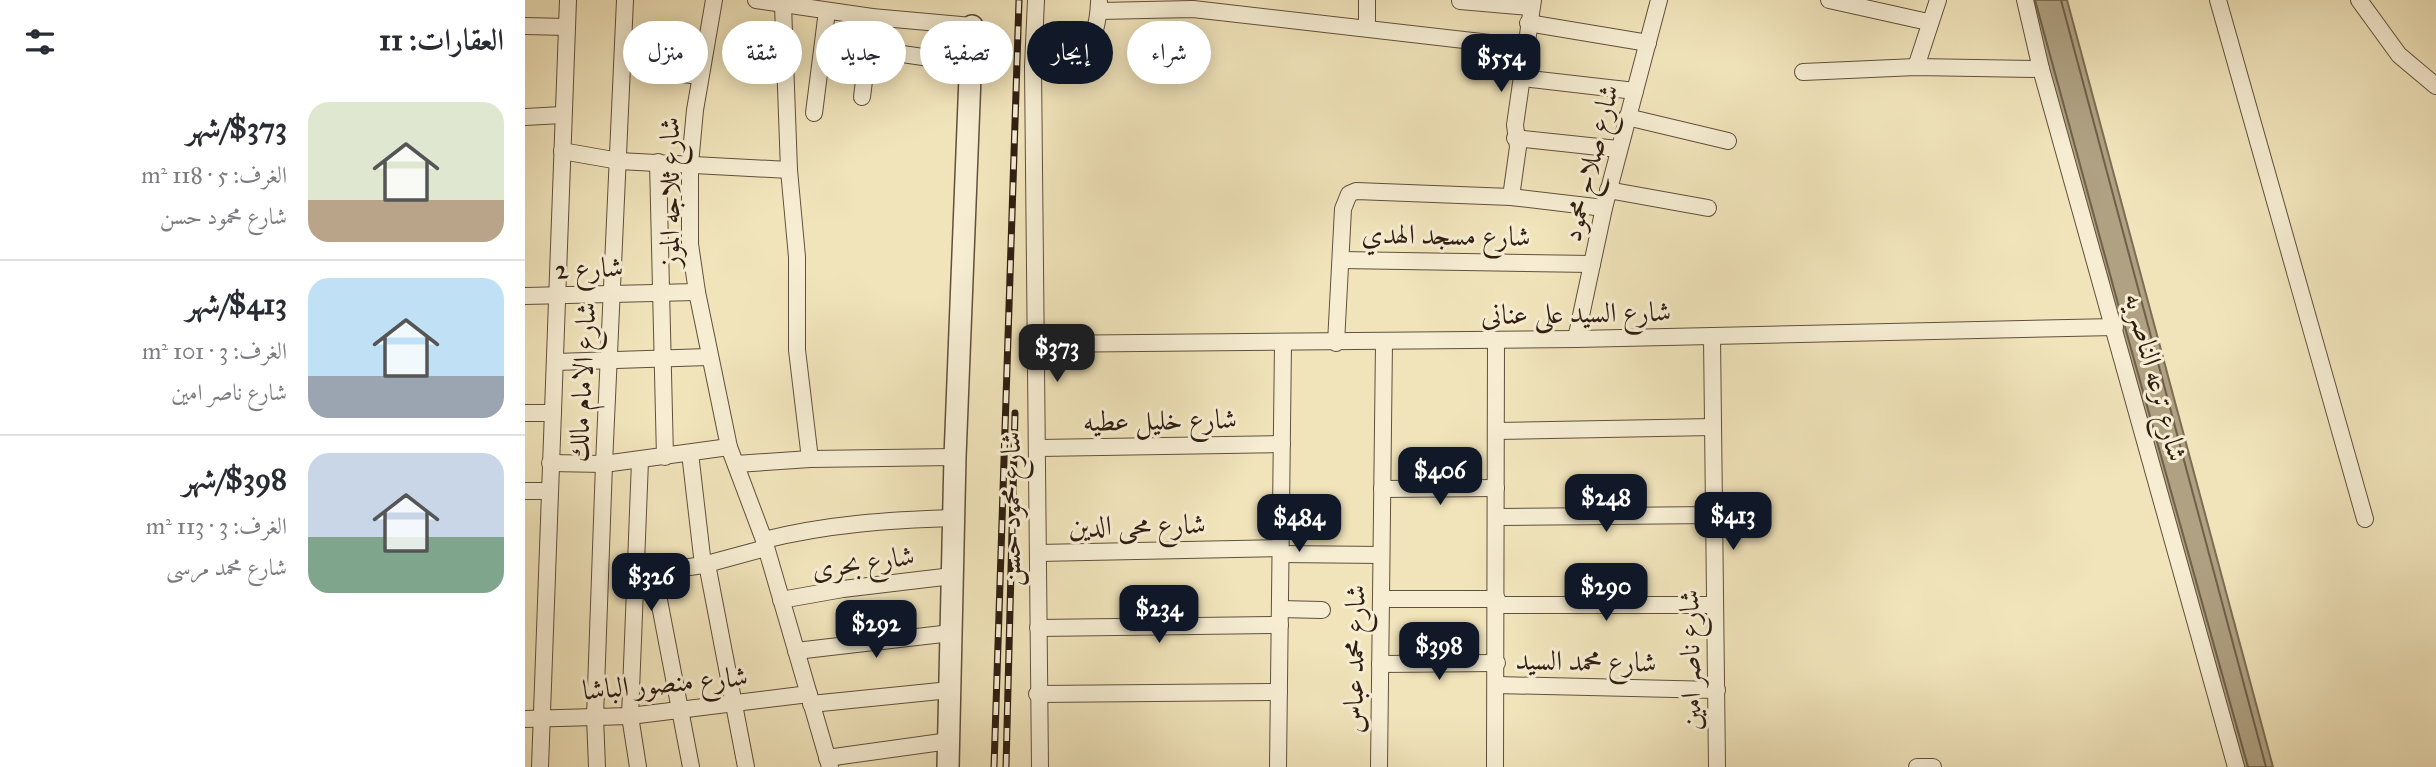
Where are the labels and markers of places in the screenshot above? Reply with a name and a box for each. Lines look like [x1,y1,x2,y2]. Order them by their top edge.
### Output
pin: $554 [1460,34,1542,94]
pin: $373 [1016,324,1098,384]
pin: $406 [1399,448,1481,507]
pin: $248 [1565,475,1647,534]
pin: $413 [1692,492,1774,552]
pin: $484 [1258,494,1340,554]
pin: $326 [610,554,692,613]
pin: $290 [1565,564,1647,623]
pin: $234 [1118,586,1200,645]
pin: $292 [835,600,917,660]
pin: $398 [1398,622,1480,682]

